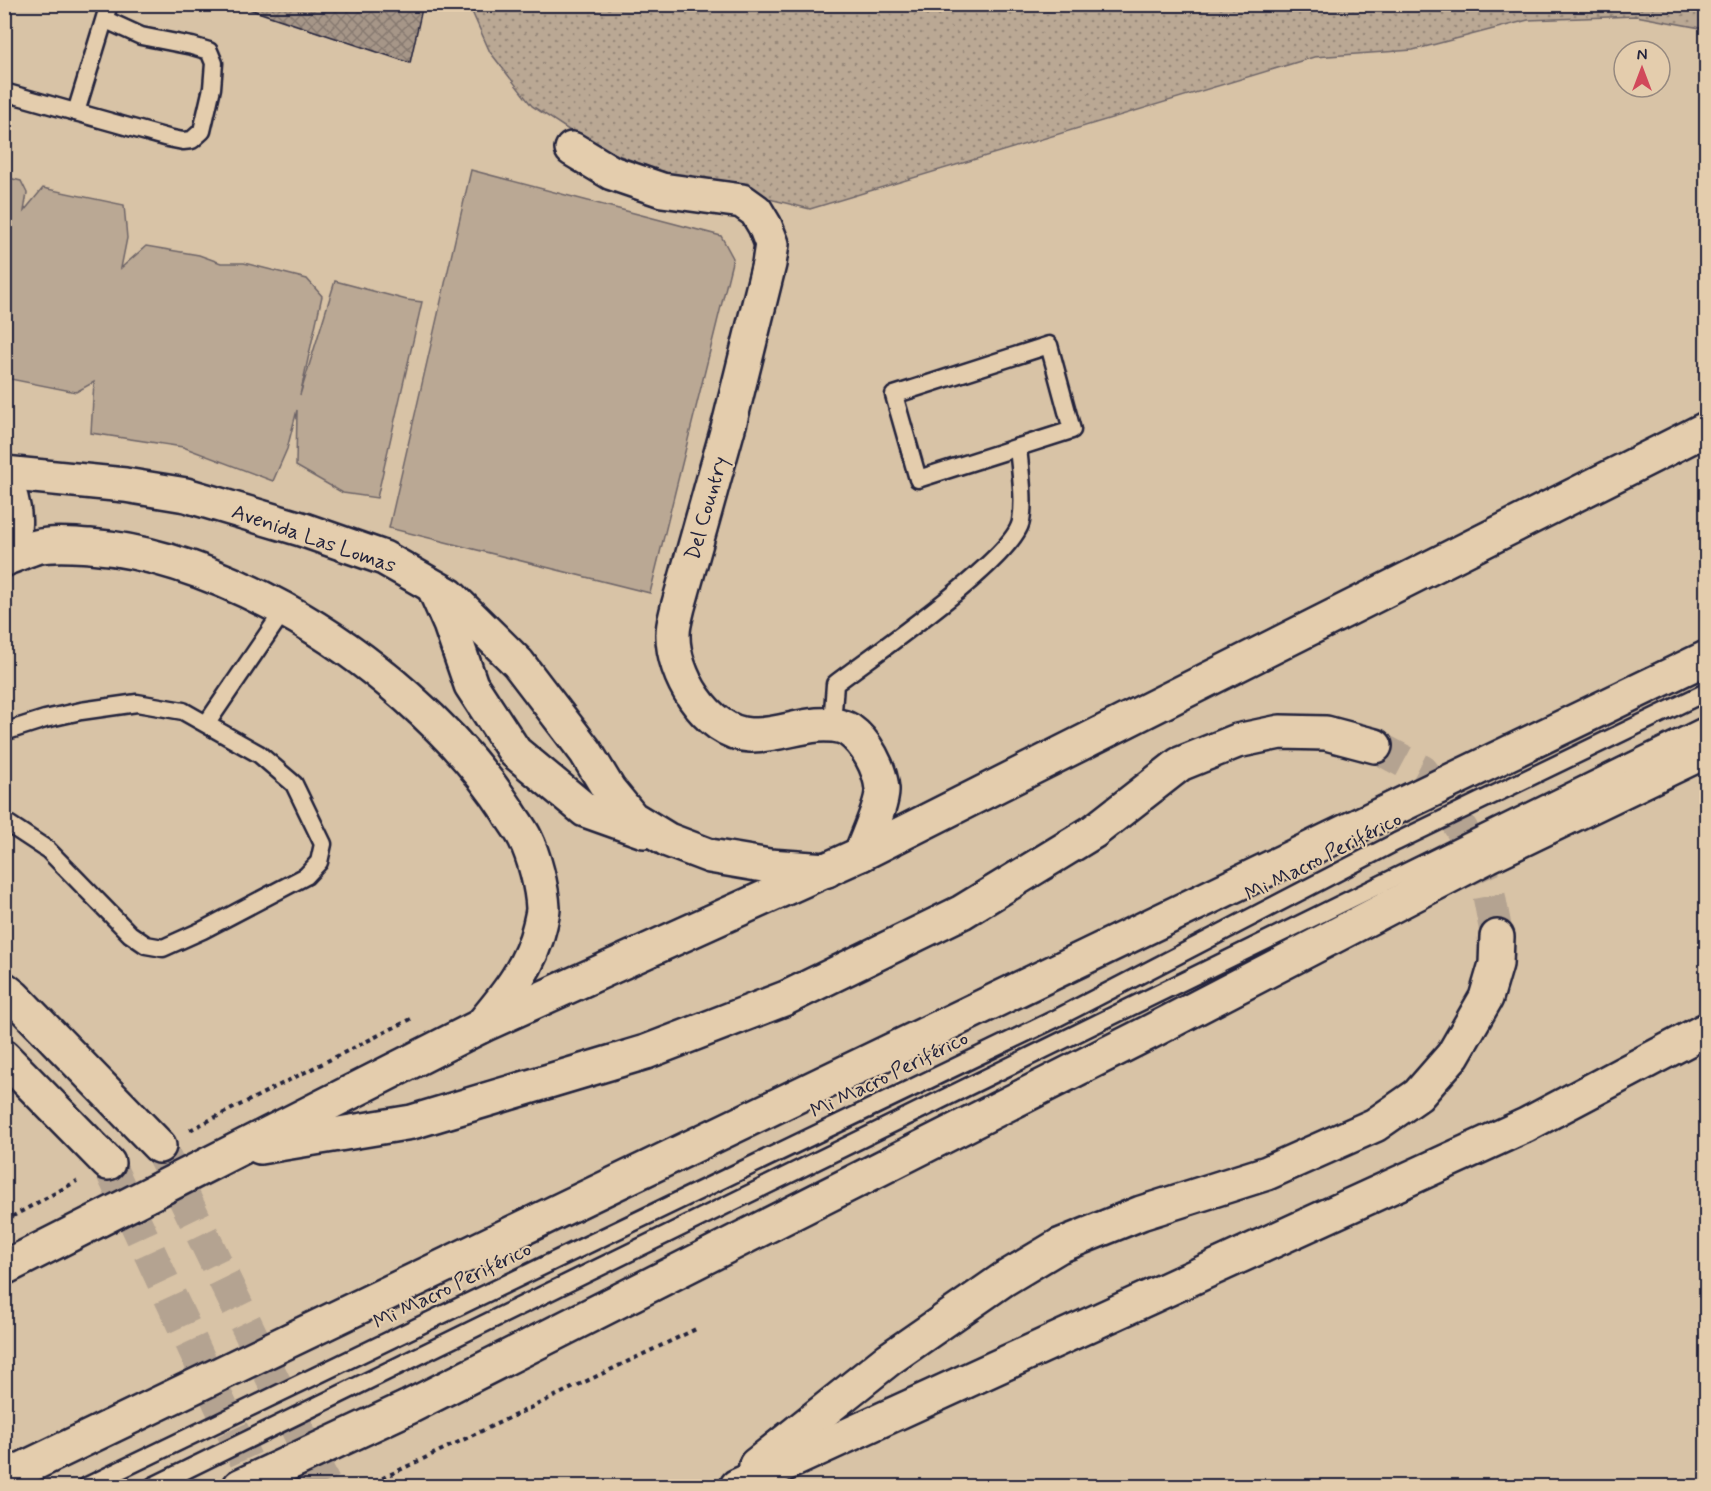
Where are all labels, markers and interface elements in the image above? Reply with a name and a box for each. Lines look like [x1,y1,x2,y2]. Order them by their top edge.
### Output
north arrow [1612,39,1672,99]
text: N [1637,45,1647,66]
street label: Del Country [679,453,735,563]
street label: Avenida Las Lomas [228,498,400,580]
street label: Mi Macro Periférico [1240,805,1407,909]
street label: Mi Macro Periférico [806,1024,973,1125]
street label: Mi Macro Periférico [369,1235,536,1336]

